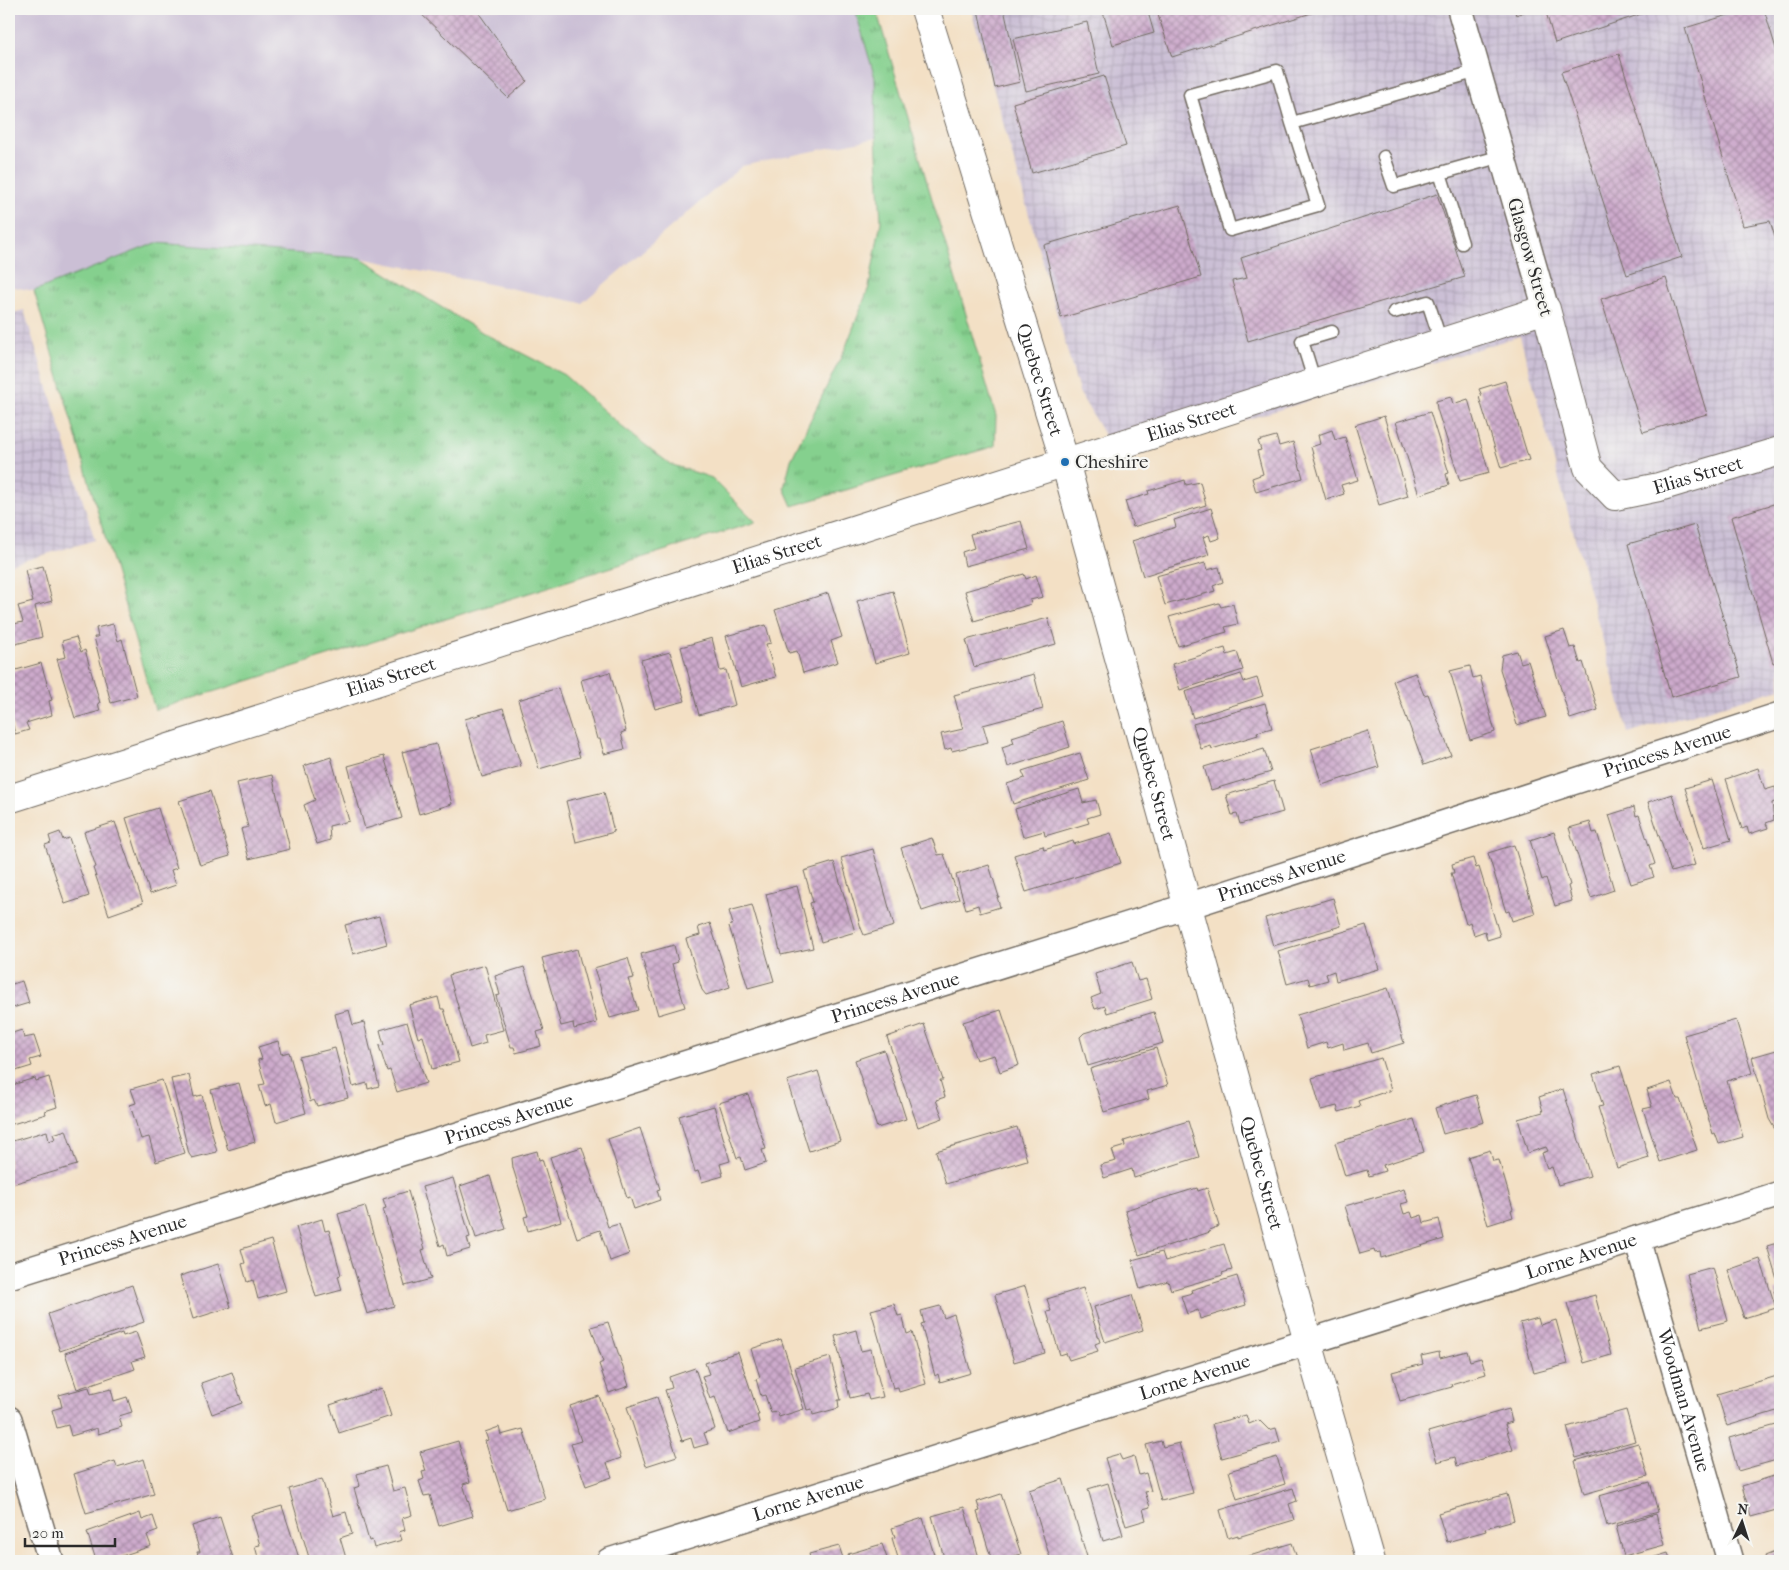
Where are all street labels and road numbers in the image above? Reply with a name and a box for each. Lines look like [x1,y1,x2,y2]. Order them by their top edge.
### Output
street label: Glasgow Street [1503,195,1557,319]
street label: Quebec Street [1012,321,1067,439]
street label: Elias Street [1144,397,1239,447]
street label: Elias Street [1650,452,1746,499]
street label: Elias Street [729,530,825,579]
street label: Elias Street [344,653,439,702]
street label: Princess Avenue [1600,721,1734,782]
street label: Quebec Street [1128,725,1180,843]
street label: Princess Avenue [1215,845,1348,907]
street label: Princess Avenue [828,967,962,1028]
street label: Princess Avenue [442,1089,576,1150]
street label: Quebec Street [1235,1114,1288,1233]
street label: Princess Avenue [56,1210,189,1271]
street label: Lorne Avenue [1523,1229,1639,1284]
street label: Woodman Avenue [1652,1325,1715,1475]
street label: Lorne Avenue [1137,1350,1253,1405]
street label: Lorne Avenue [750,1471,867,1526]

